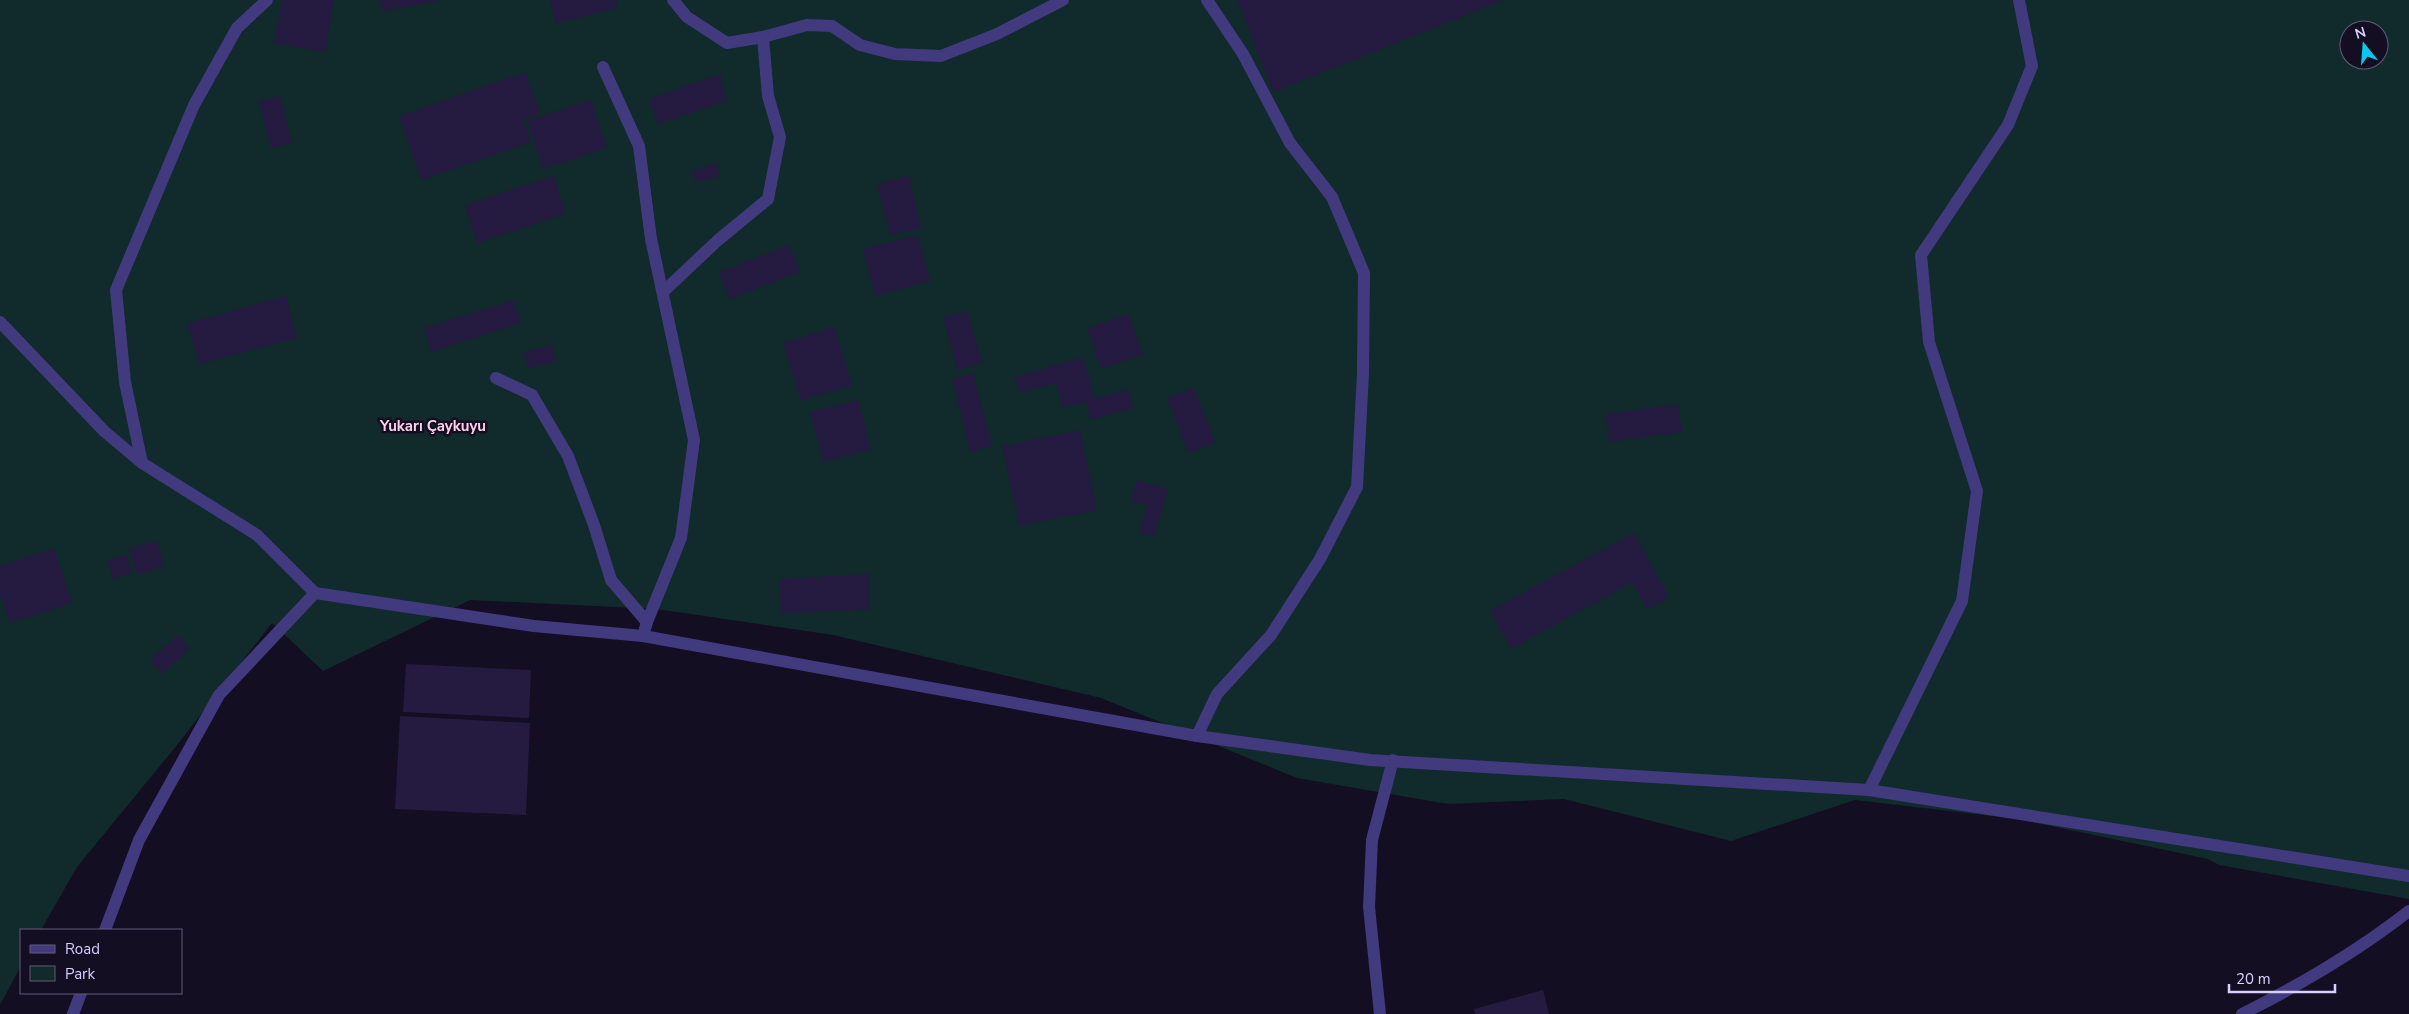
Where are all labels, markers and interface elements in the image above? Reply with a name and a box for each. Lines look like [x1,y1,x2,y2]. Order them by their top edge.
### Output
north arrow [2339,20,2389,70]
text: N [2353,22,2368,44]
district label: Yukarı Çaykuyu [379,416,486,436]
legend [20,929,182,994]
text: Road [65,939,100,959]
scale bar [2229,962,2335,994]
text: Park [65,964,95,984]
text: 20 m [2236,969,2271,989]

